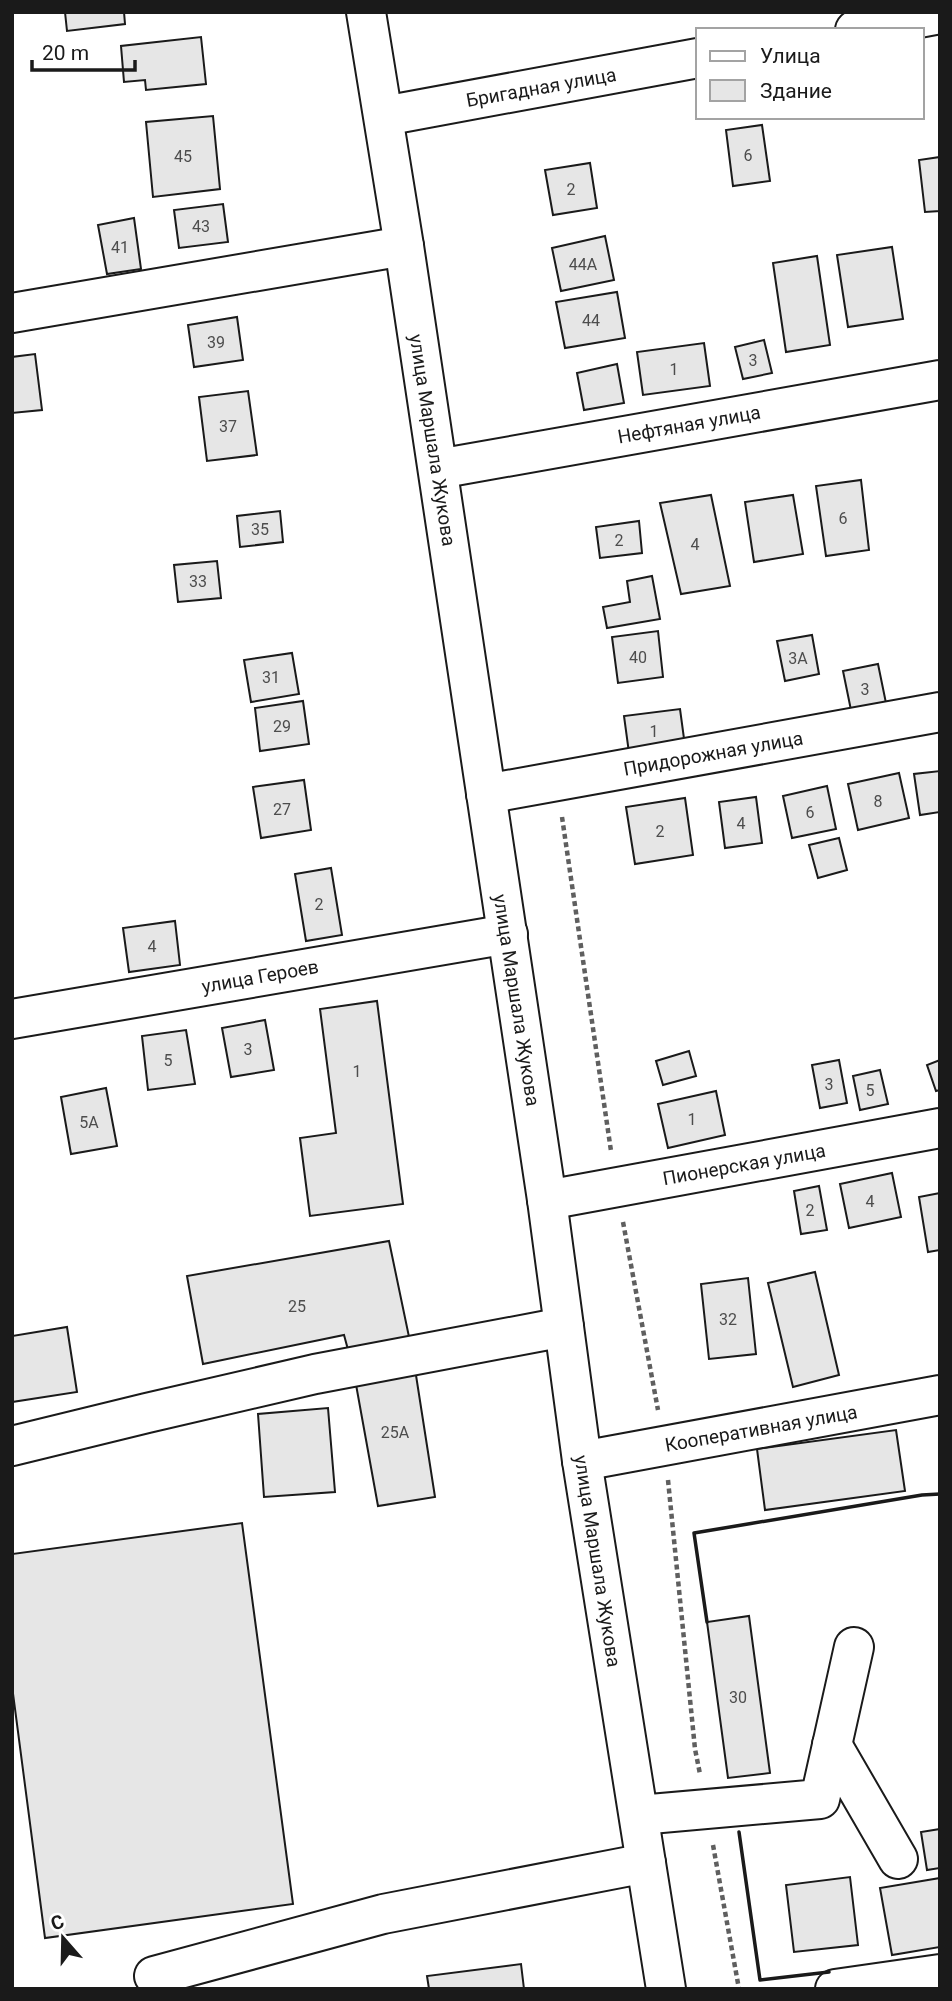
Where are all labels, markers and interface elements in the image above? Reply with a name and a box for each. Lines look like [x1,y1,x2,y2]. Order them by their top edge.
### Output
scale bar [32,28,135,72]
legend [696,28,924,119]
text: 20 m [42,41,89,65]
text: Улица [760,44,821,68]
street label: Бригадная улица [464,63,618,112]
text: Здание [760,79,832,103]
house number: 6 [744,146,753,165]
house number: 45 [174,147,192,166]
house number: 2 [567,180,576,199]
house number: 43 [192,217,210,236]
house number: 41 [111,238,129,257]
house number: 44А [569,255,598,274]
house number: 44 [582,311,600,330]
street label: улица Маршала Жукова [404,332,461,548]
house number: 39 [207,333,225,352]
house number: 3 [749,351,758,370]
house number: 1 [670,360,679,379]
street label: Нефтяная улица [616,401,762,448]
house number: 37 [219,417,237,436]
house number: 6 [839,509,848,528]
house number: 35 [251,520,269,539]
house number: 2 [615,531,624,550]
house number: 4 [691,535,700,554]
house number: 33 [189,572,207,591]
house number: 40 [629,648,647,667]
house number: 3А [788,649,808,668]
house number: 31 [262,668,280,687]
house number: 3 [861,680,870,699]
house number: 29 [273,717,291,736]
house number: 1 [650,722,659,741]
street label: Придорожная улица [621,726,805,781]
house number: 8 [874,792,883,811]
house number: 27 [273,800,291,819]
house number: 6 [806,803,815,822]
house number: 4 [737,814,746,833]
house number: 2 [656,822,665,841]
street label: улица Маршала Жукова [488,892,545,1108]
house number: 2 [315,895,324,914]
house number: 4 [148,937,157,956]
street label: улица Героев [200,955,320,998]
house number: 3 [244,1040,253,1059]
house number: 5 [164,1051,173,1070]
house number: 1 [353,1062,362,1081]
house number: 3 [825,1075,834,1094]
house number: 5 [866,1081,875,1100]
house number: 1 [688,1110,697,1129]
house number: 5А [79,1113,99,1132]
street label: Пионерская улица [661,1139,827,1190]
house number: 4 [866,1192,875,1211]
house number: 2 [806,1201,815,1220]
house number: 25 [288,1297,306,1316]
house number: 32 [719,1310,737,1329]
street label: Кооперативная улица [663,1400,859,1457]
house number: 25А [381,1423,410,1442]
street label: улица Маршала Жукова [569,1453,626,1669]
house number: 30 [729,1688,747,1707]
north arrow [28,1903,98,1973]
text: С [48,1910,67,1935]

